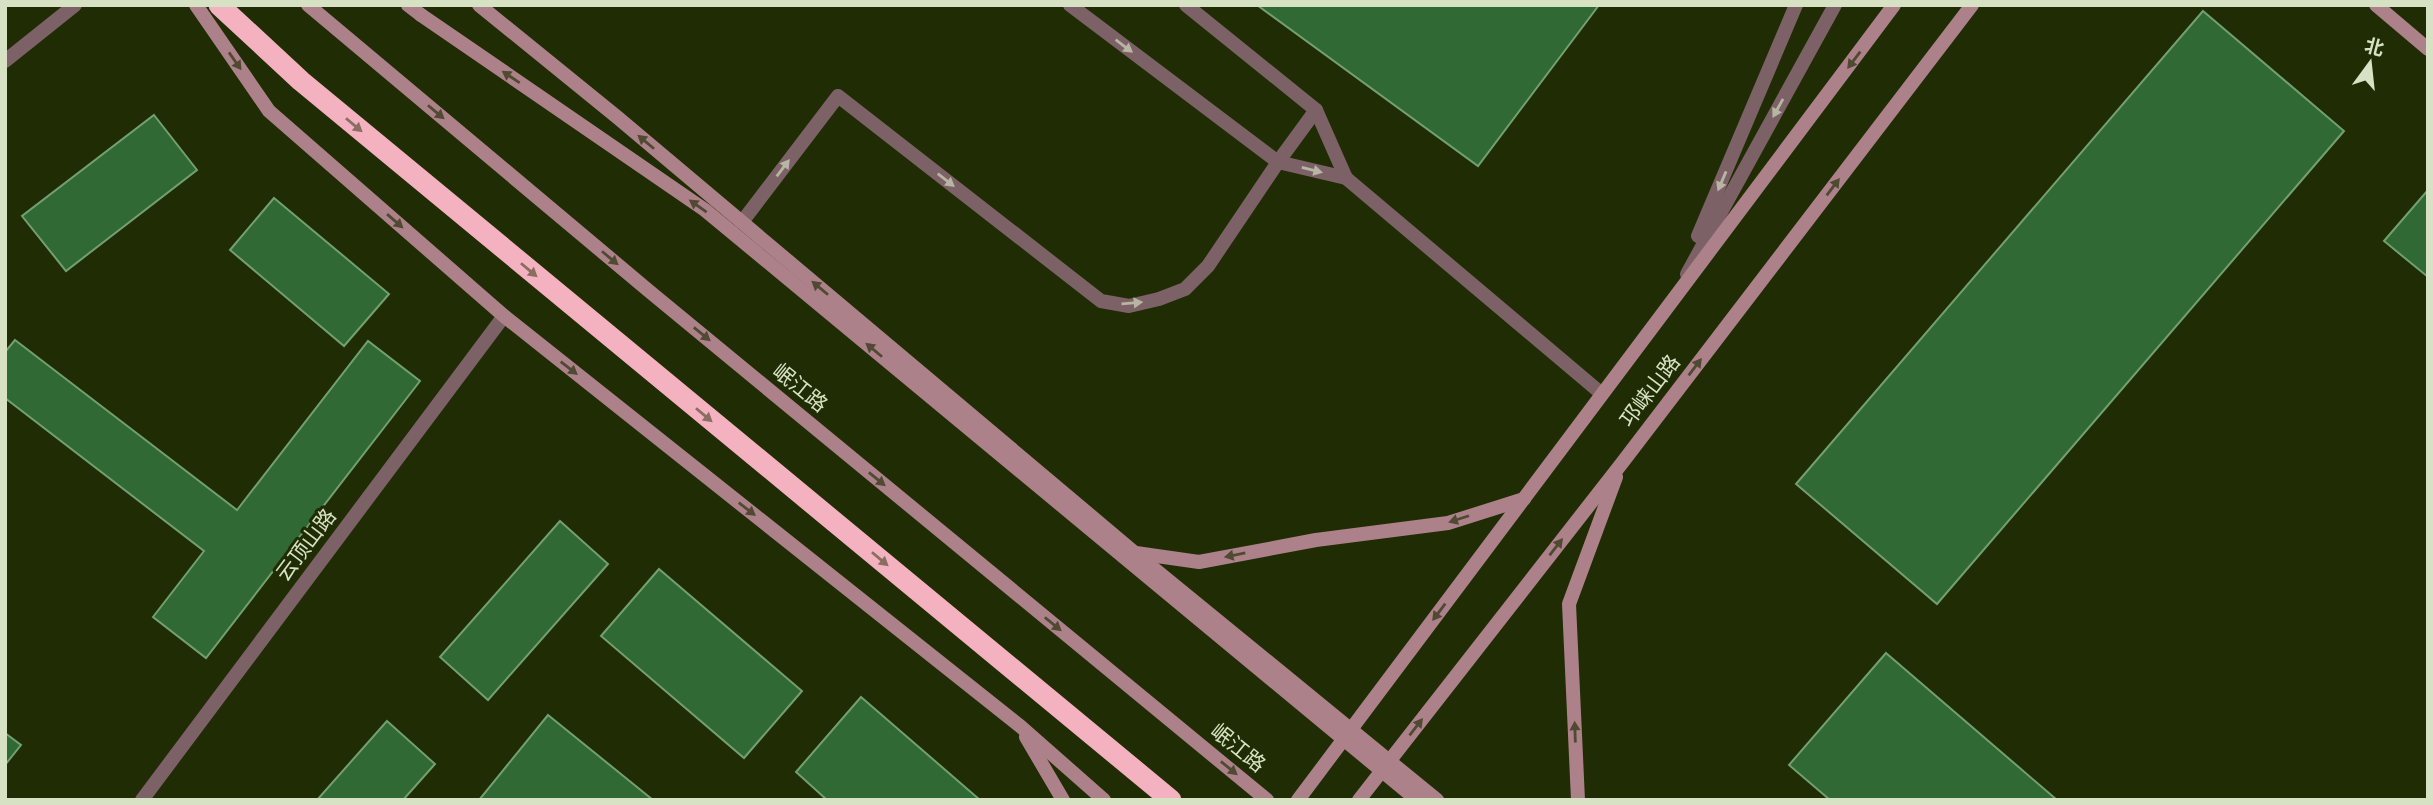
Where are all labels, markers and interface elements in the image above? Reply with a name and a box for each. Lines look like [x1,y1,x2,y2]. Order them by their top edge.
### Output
north arrow [2335,28,2405,98]
text: 北 [2362,33,2386,61]
one-way arrow [1115,39,1133,53]
one-way arrow [1847,51,1861,69]
one-way arrow [228,52,242,70]
one-way arrow [502,70,520,84]
one-way arrow [1772,98,1784,118]
one-way arrow [427,104,444,119]
one-way arrow [345,117,362,132]
one-way arrow [637,134,655,149]
one-way arrow [776,159,790,177]
one-way arrow [1301,165,1323,176]
one-way arrow [1716,171,1727,192]
one-way arrow [937,173,955,188]
one-way arrow [1826,178,1841,196]
one-way arrow [689,199,707,213]
one-way arrow [386,213,404,229]
one-way arrow [601,250,619,266]
one-way arrow [520,262,538,277]
one-way arrow [811,281,828,296]
one-way arrow [1121,297,1143,308]
one-way arrow [692,327,710,342]
one-way arrow [866,343,883,358]
street label: 邛崃山路 [1615,350,1685,432]
street label: 岷江路 [768,359,832,417]
one-way arrow [1687,359,1702,377]
one-way arrow [559,360,577,375]
one-way arrow [695,407,713,422]
one-way arrow [869,471,886,486]
one-way arrow [737,502,755,517]
street label: 云顶山路 [271,504,341,586]
one-way arrow [1448,515,1469,525]
one-way arrow [1548,539,1563,557]
one-way arrow [1224,550,1246,561]
one-way arrow [870,552,888,567]
one-way arrow [1432,603,1447,621]
one-way arrow [1044,616,1062,631]
one-way arrow [1408,718,1423,736]
street label: 岷江路 [1206,719,1270,777]
one-way arrow [1569,720,1580,742]
one-way arrow [1220,760,1237,775]

